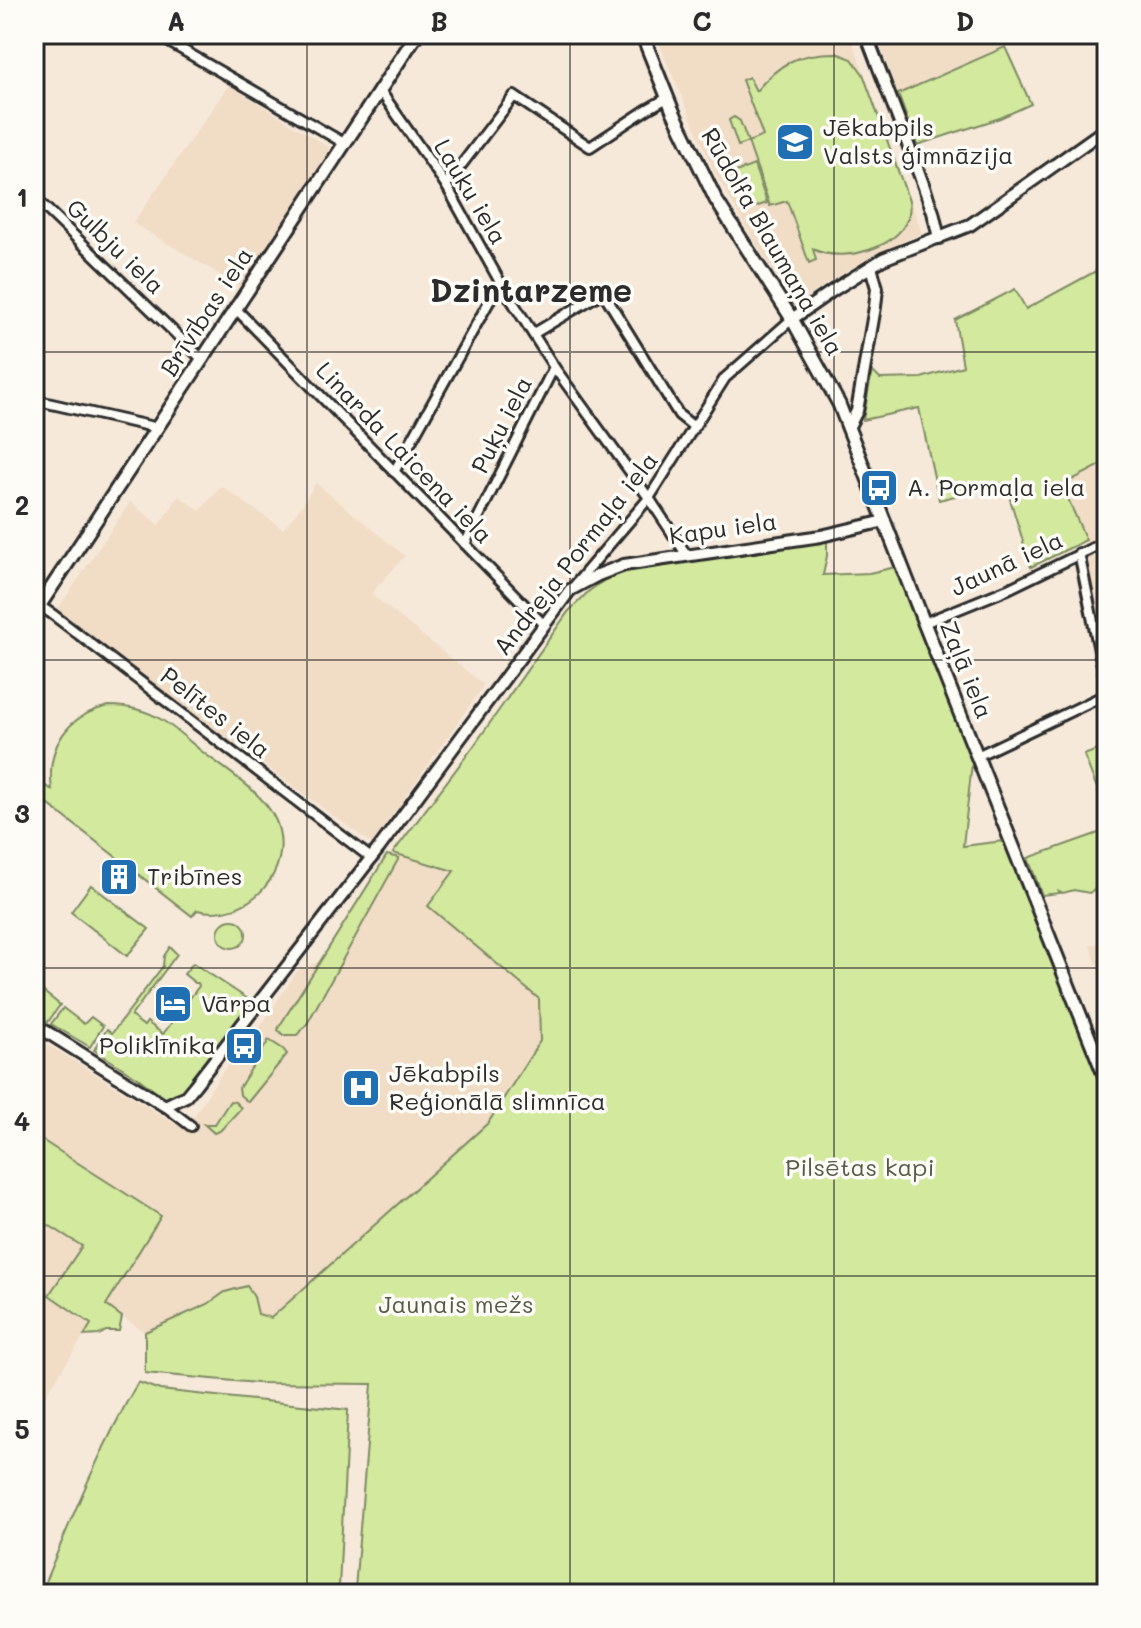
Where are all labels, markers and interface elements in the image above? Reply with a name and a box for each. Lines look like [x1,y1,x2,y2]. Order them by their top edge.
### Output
text: A [167,4,185,38]
text: B [430,4,448,38]
text: C [692,4,712,38]
text: D [956,4,974,38]
place label: Jēkabpils Valsts ģimnāzija [823,111,1013,170]
school or university icon: Jēkabpils Valsts ģimnāzija [774,121,816,163]
street label: Rūdolfa Blaumaņa iela [694,122,851,361]
street label: Lauku iela [428,133,515,250]
text: 1 [16,180,28,214]
street label: Gulbju iela [61,192,172,300]
street label: Brīvības iela [153,241,259,381]
district label: Dzintarzeme [430,268,632,310]
street label: Linarda Laicena iela [310,354,500,549]
street label: Puķu iela [463,371,539,478]
street label: Andreja Pormaļa iela [486,445,665,662]
bus stop icon: A. Pormaļa iela [858,467,900,509]
place label: A. Pormaļa iela [907,471,1085,503]
text: 2 [15,488,29,522]
street label: Kapu iela [667,505,779,550]
street label: Jaunā iela [945,523,1067,602]
street label: Zaļā iela [933,616,1001,723]
street label: Pelītes iela [155,659,277,764]
text: 3 [14,796,30,830]
building icon: Tribīnes [98,856,140,898]
place label: Tribīnes [147,860,242,891]
hotel icon: Vārpa [152,983,194,1025]
place label: Vārpa [201,987,271,1018]
bus stop icon: Poliklīnika [223,1025,265,1067]
place label: Poliklīnika [99,1029,216,1060]
place label: Jēkabpils Reģionālā slimnīca [389,1057,606,1116]
hospital icon: Jēkabpils Reģionālā slimnīca [340,1067,382,1109]
text: 4 [14,1104,30,1138]
park label: Pilsētas kapi [785,1151,935,1182]
park label: Jaunais mežs [378,1288,534,1319]
text: 5 [14,1412,30,1446]

